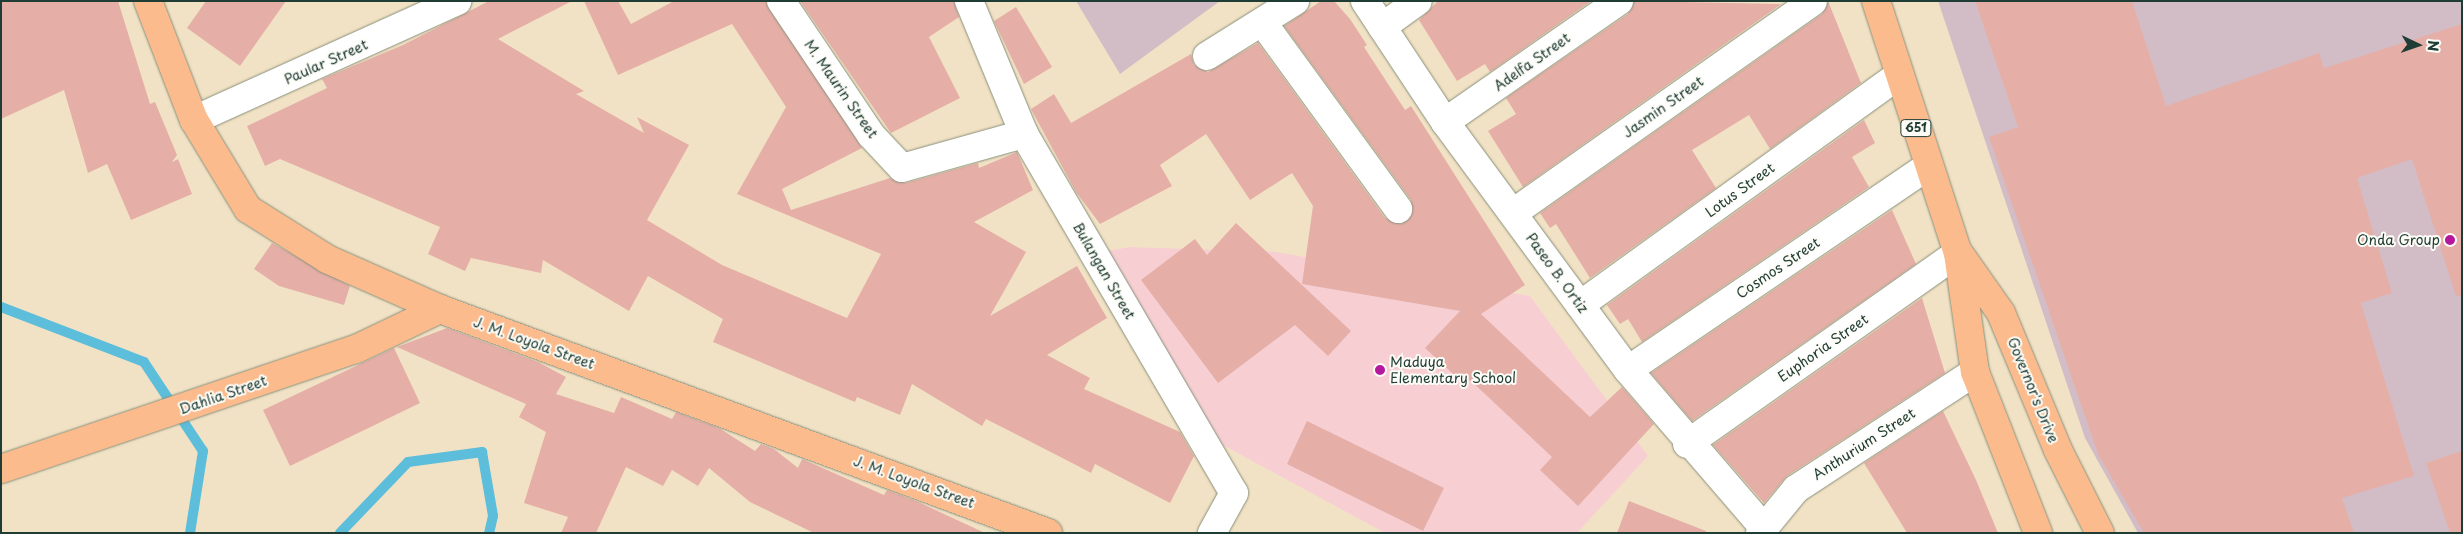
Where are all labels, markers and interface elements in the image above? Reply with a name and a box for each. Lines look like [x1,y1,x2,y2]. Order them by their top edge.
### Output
north arrow [2393,20,2443,70]
street label: Adelfa Street [1490,29,1574,95]
street label: Paular Street [281,36,371,88]
street label: M. Maurin Street [801,37,881,141]
text: N [2423,40,2444,52]
street label: Jasmin Street [1619,73,1707,141]
road number: 651 [1900,119,1932,138]
street label: Lotus Street [1702,159,1778,221]
street label: Bulangan Street [1069,219,1139,323]
street label: Paseo B. Ortiz [1522,230,1592,316]
place label: Onda Group [2357,232,2440,248]
street label: Cosmos Street [1733,234,1823,302]
marker: Onda Group [2444,234,2456,246]
street label: Euphoria Street [1775,311,1871,385]
street label: J. M. Loyola Street [471,313,597,373]
street label: Governor's Drive [2004,335,2062,445]
place label: Maduya Elementary School [1390,354,1516,387]
marker: Maduya Elementary School [1374,364,1386,376]
street label: Dahlia Street [177,372,269,418]
street label: Anthurium Street [1809,404,1919,484]
street label: J. M. Loyola Street [851,452,977,512]

